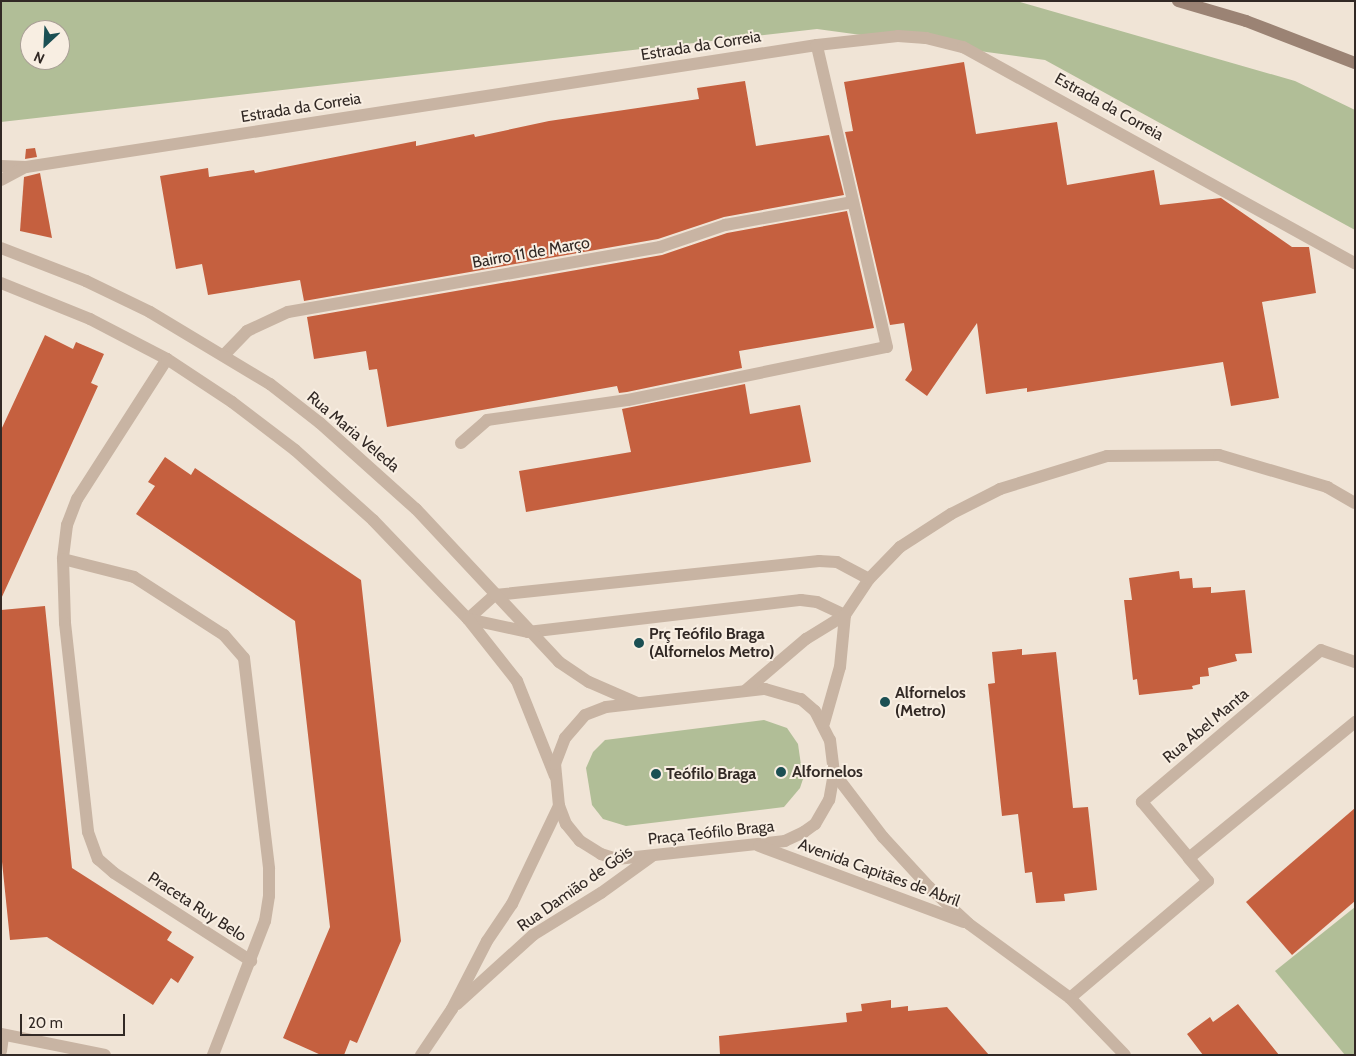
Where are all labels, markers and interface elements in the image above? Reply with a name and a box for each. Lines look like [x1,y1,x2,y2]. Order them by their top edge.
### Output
north arrow [20,20,70,70]
street label: Estrada da Correia [640,27,762,65]
text: N [31,47,47,68]
street label: Estrada da Correia [1051,69,1167,145]
street label: Estrada da Correia [240,89,362,127]
street label: Bairro 11 de Março [471,233,591,273]
street label: Rua Maria Veleda [303,388,403,476]
place label: Prç Teófilo Braga (Alfornelos Metro) [649,624,775,662]
marker: Prç Teófilo Braga (Alfornelos Metro) [633,637,645,649]
place label: Alfornelos (Metro) [895,683,966,721]
street label: Rua Abel Manta [1159,685,1253,767]
marker: Alfornelos (Metro) [879,696,891,708]
place label: Alfornelos [792,762,863,782]
place label: Teófilo Braga [666,764,756,784]
marker: Alfornelos [774,765,788,779]
marker: Teófilo Braga [650,768,662,780]
street label: Praça Teófilo Braga [647,817,775,849]
street label: Avenida Capitães de Abril [796,835,962,911]
street label: Rua Damião de Góis [514,842,636,936]
street label: Praceta Ruy Belo [144,868,250,946]
scale bar [22,1004,128,1036]
text: 20 m [28,1014,63,1032]

